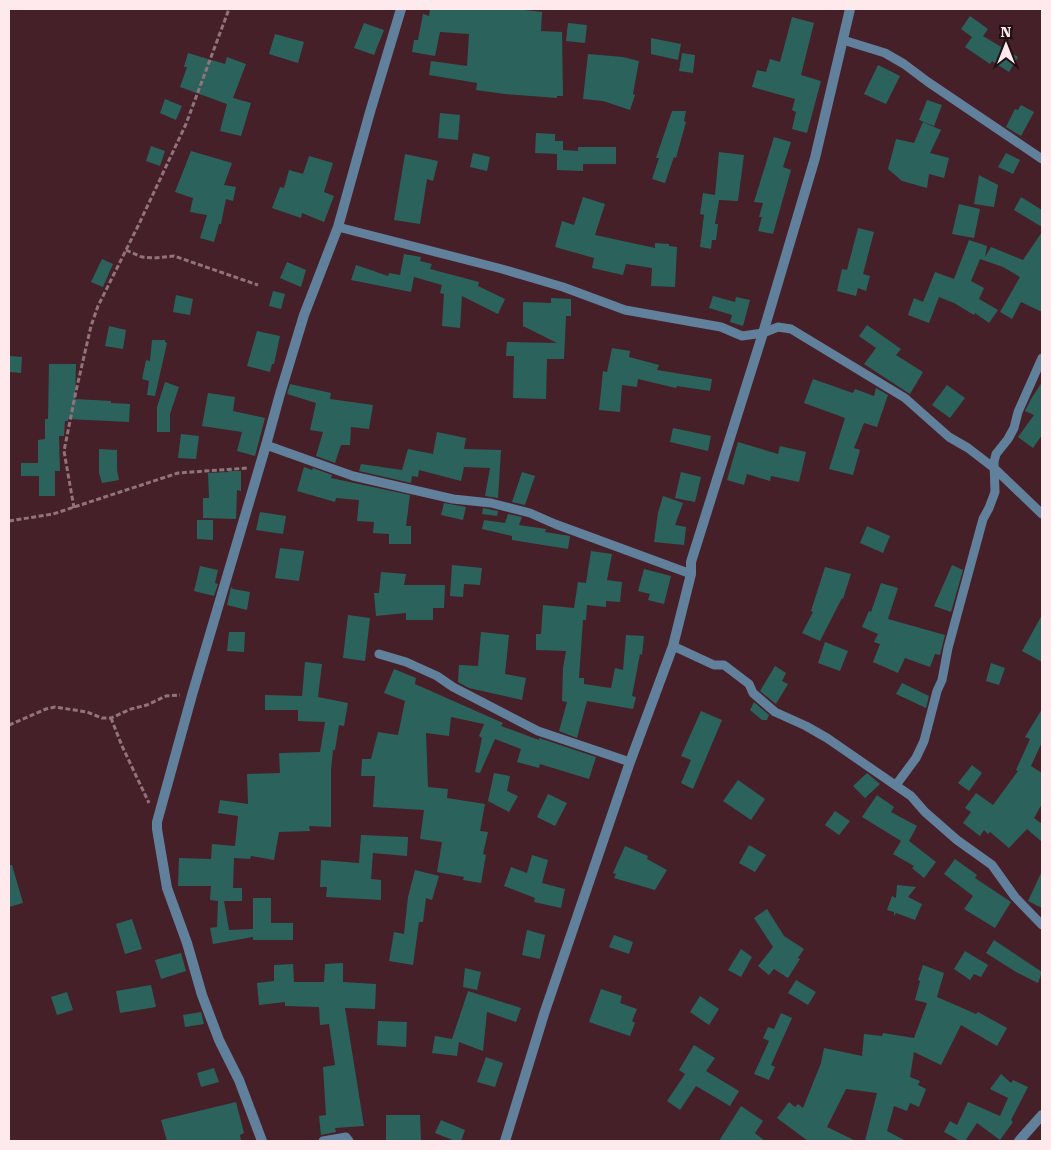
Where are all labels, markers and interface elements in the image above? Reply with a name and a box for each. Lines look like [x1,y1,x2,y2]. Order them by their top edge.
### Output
north arrow [981,20,1031,70]
text: N [1001,24,1012,40]

